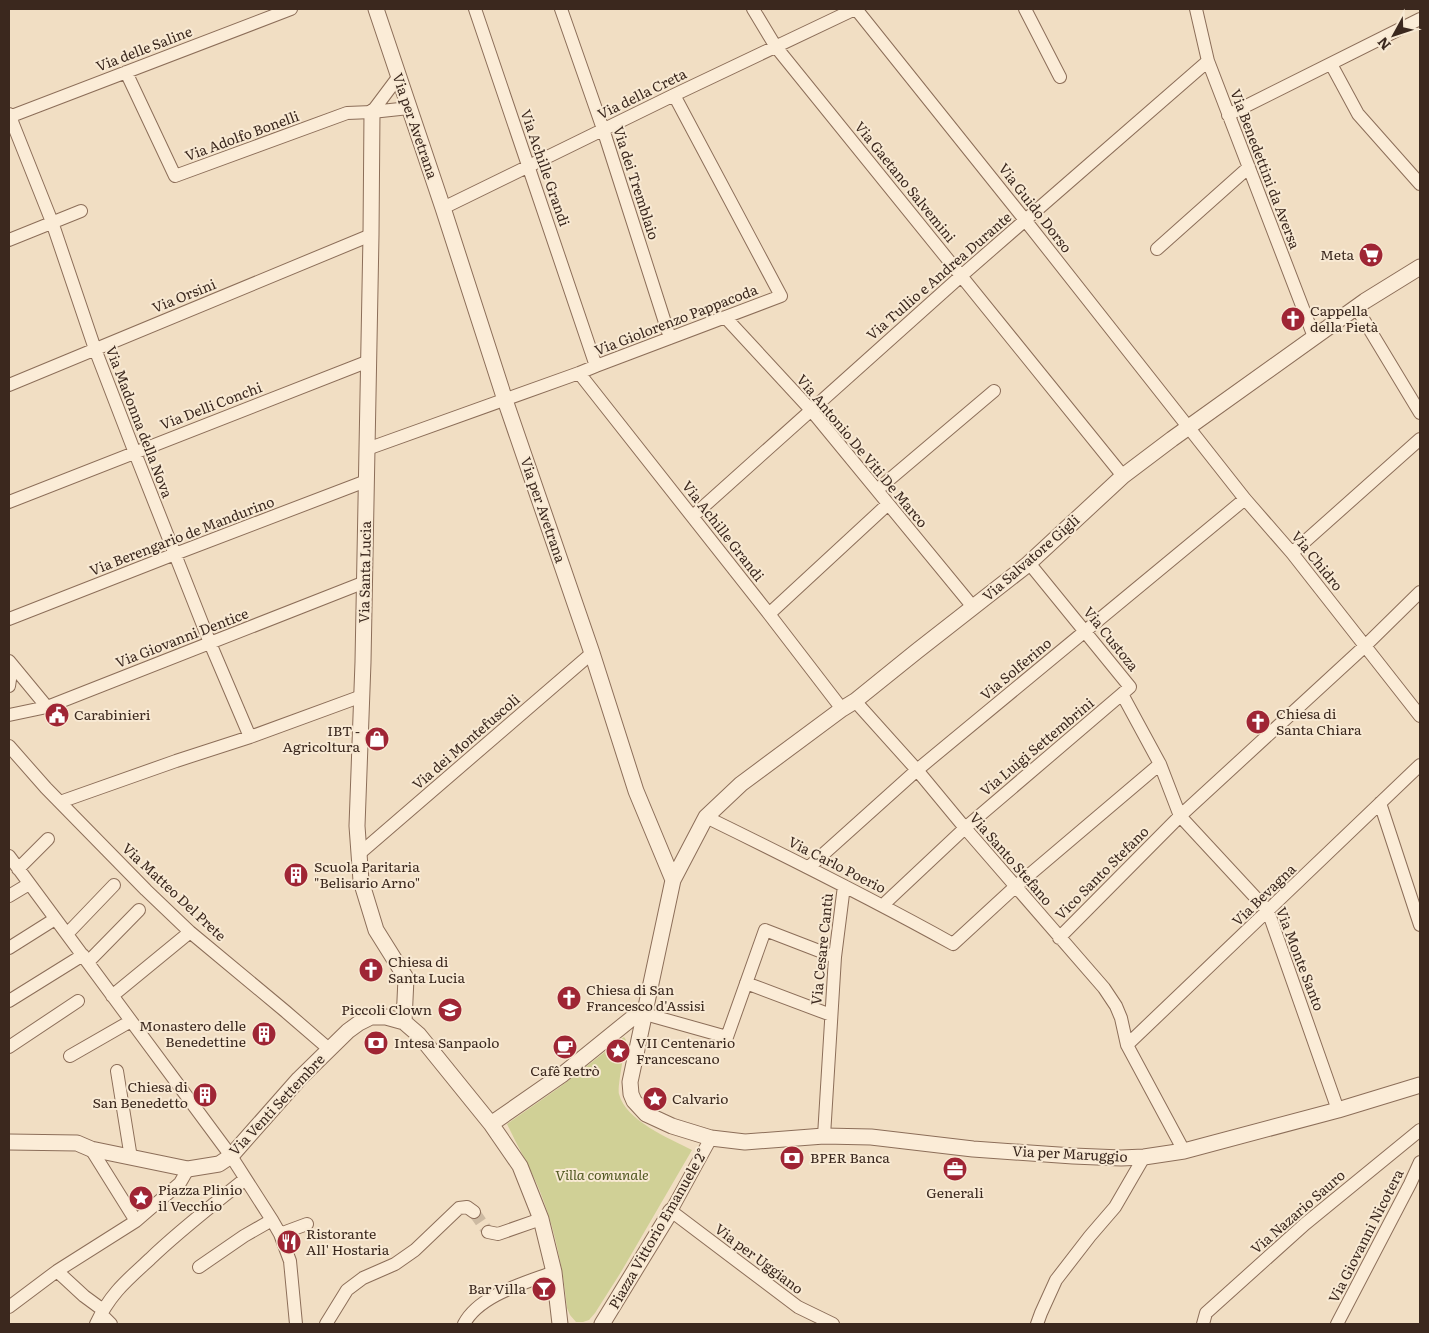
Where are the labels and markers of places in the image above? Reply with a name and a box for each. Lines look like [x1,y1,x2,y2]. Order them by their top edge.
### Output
supermarket icon: Meta [1358,242,1384,268]
place label: Meta [1320,244,1354,264]
place label: Cappella della Pietà [1310,300,1379,336]
church icon: Cappella della Pietà [1280,306,1306,332]
public building icon: Carabinieri [44,702,70,728]
place label: Chiesa di Santa Chiara [1276,703,1362,739]
place label: Carabinieri [74,704,151,724]
church icon: Chiesa di Santa Chiara [1245,709,1271,735]
place label: IBT - Agricoltura [283,720,360,756]
shop icon: IBT - Agricoltura [364,726,390,752]
place label: Scuola Paritaria "Belisario Arno" [314,856,420,892]
building icon: Scuola Paritaria "Belisario Arno" [283,862,309,888]
place label: Chiesa di Santa Lucia [388,951,466,987]
church icon: Chiesa di Santa Lucia [358,957,384,983]
place label: Chiesa di San Francesco d'Assisi [586,979,705,1015]
church icon: Chiesa di San Francesco d'Assisi [556,985,582,1011]
school or university icon: Piccoli Clown [437,997,463,1023]
place label: Piccoli Clown [341,999,432,1019]
place label: Monastero delle Benedettine [139,1015,246,1051]
building icon: Monastero delle Benedettine [251,1021,277,1047]
bank icon: Intesa Sanpaolo [363,1030,389,1056]
place label: Intesa Sanpaolo [394,1032,500,1052]
place label: VII Centenario Francescano [636,1032,735,1068]
cafe icon: Cafê Retrò [552,1034,578,1060]
place icon: VII Centenario Francescano [605,1038,631,1064]
place label: Cafê Retrò [530,1060,600,1080]
place label: Chiesa di San Benedetto [93,1076,188,1112]
building icon: Chiesa di San Benedetto [192,1082,218,1108]
place icon: Calvario [642,1086,668,1112]
place label: Calvario [672,1088,728,1108]
bank icon: BPER Banca [779,1145,805,1171]
place label: BPER Banca [810,1147,890,1167]
office icon: Generali [942,1156,968,1182]
place label: Piazza Plinio il Vecchio [158,1179,243,1215]
place label: Generali [926,1182,984,1202]
place icon: Piazza Plinio il Vecchio [128,1185,154,1211]
place label: Ristorante All' Hostaria [306,1223,390,1259]
restaurant icon: Ristorante All' Hostaria [276,1229,302,1255]
bar icon: Bar Villa [531,1276,557,1302]
place label: Bar Villa [468,1278,526,1298]

